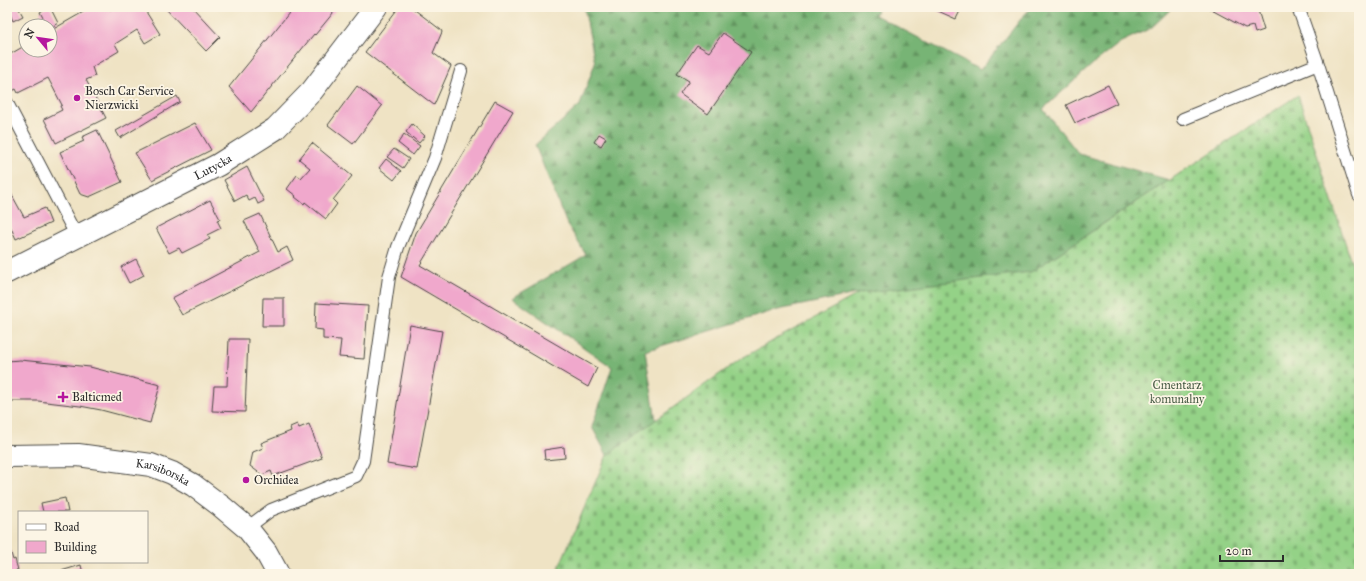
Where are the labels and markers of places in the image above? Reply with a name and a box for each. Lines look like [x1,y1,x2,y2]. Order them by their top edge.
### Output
place label: Bosch Car Service Nierzwicki [85,84,174,112]
marker: Bosch Car Service Nierzwicki [72,93,82,103]
place label: Balticmed [72,390,122,404]
marker: Balticmed [57,391,69,403]
place label: Orchidea [254,473,300,487]
marker: Orchidea [241,475,251,485]

